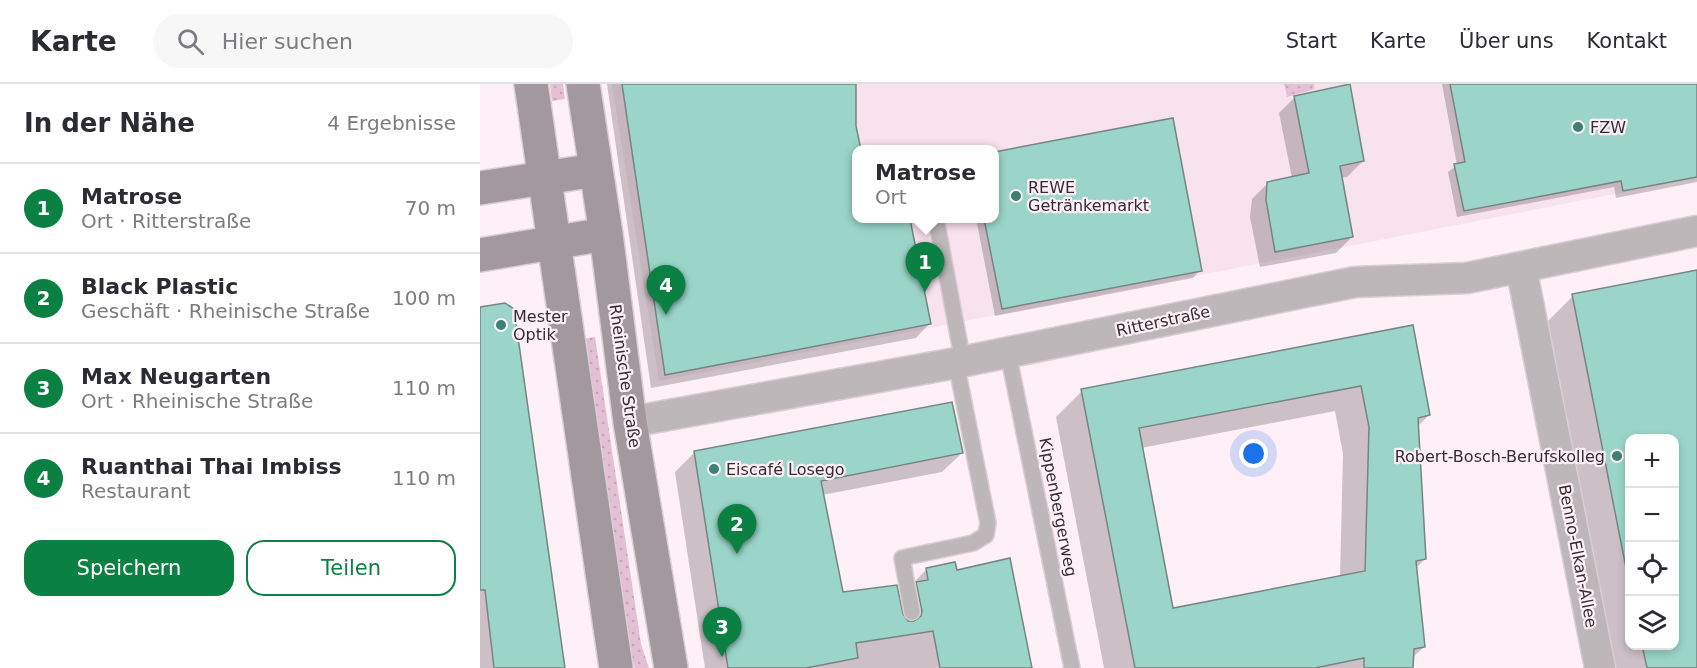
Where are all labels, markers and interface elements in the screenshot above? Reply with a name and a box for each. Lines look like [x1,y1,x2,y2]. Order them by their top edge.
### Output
search box [153,14,573,68]
text: Karte [30,25,117,58]
icon: search [174,25,207,58]
text: Hier suchen [222,29,353,54]
text: Start [1286,29,1337,53]
text: Karte [1370,29,1426,53]
text: Über uns [1459,29,1554,53]
text: Kontakt [1587,29,1667,53]
text: In der Nähe [24,108,195,138]
text: 4 Ergebnisse [327,111,456,135]
place label: FZW [1590,118,1626,137]
marker: FZW [1571,120,1585,134]
popup [852,145,999,223]
text: Matrose [875,160,976,185]
place label: REWE Getränkemarkt [1028,178,1149,215]
text: Matrose [81,184,182,209]
text: Ort [875,185,907,209]
marker: REWE Getränkemarkt [1009,189,1023,203]
text: 1 [37,196,50,220]
text: 70 m [405,196,456,220]
text: Ort · Ritterstraße [81,209,251,233]
pin: 1 [906,242,944,292]
pin: 4 [646,266,686,315]
text: Black Plastic [81,274,238,299]
text: 2 [37,286,50,310]
text: 100 m [392,286,456,310]
text: Geschäft · Rheinische Straße [81,299,370,323]
street label: Ritterstraße [1114,302,1212,340]
street label: Rheinische Straße [605,303,645,449]
place label: Mester Optik [513,307,568,344]
marker: Mester Optik [494,318,508,332]
text: Max Neugarten [81,364,271,389]
text: 3 [37,376,50,400]
text: 110 m [392,376,456,400]
text: Ort · Rheinische Straße [81,389,313,413]
map controls [1625,434,1679,650]
button: + [1625,434,1679,488]
street label: Kippenbergerweg [1035,436,1081,578]
your location [1239,439,1268,468]
place label: Robert-Bosch-Berufskolleg [1395,447,1605,466]
marker: Robert-Bosch-Berufskolleg [1610,449,1624,463]
text: Ruanthai Thai Imbiss [81,454,342,479]
place label: Eiscafé Losego [726,460,845,479]
marker: Eiscafé Losego [707,462,721,476]
text: 4 [37,466,50,490]
text: 110 m [392,466,456,490]
text: Restaurant [81,479,191,503]
street label: Benno-Elkan-Allee [1555,483,1601,629]
button: − [1625,488,1679,542]
pin: 2 [718,504,756,554]
button: Speichern [24,540,234,596]
button: Teilen [246,540,456,596]
button: locate [1625,542,1679,596]
button: layers [1625,596,1679,650]
pin: 3 [702,608,742,657]

